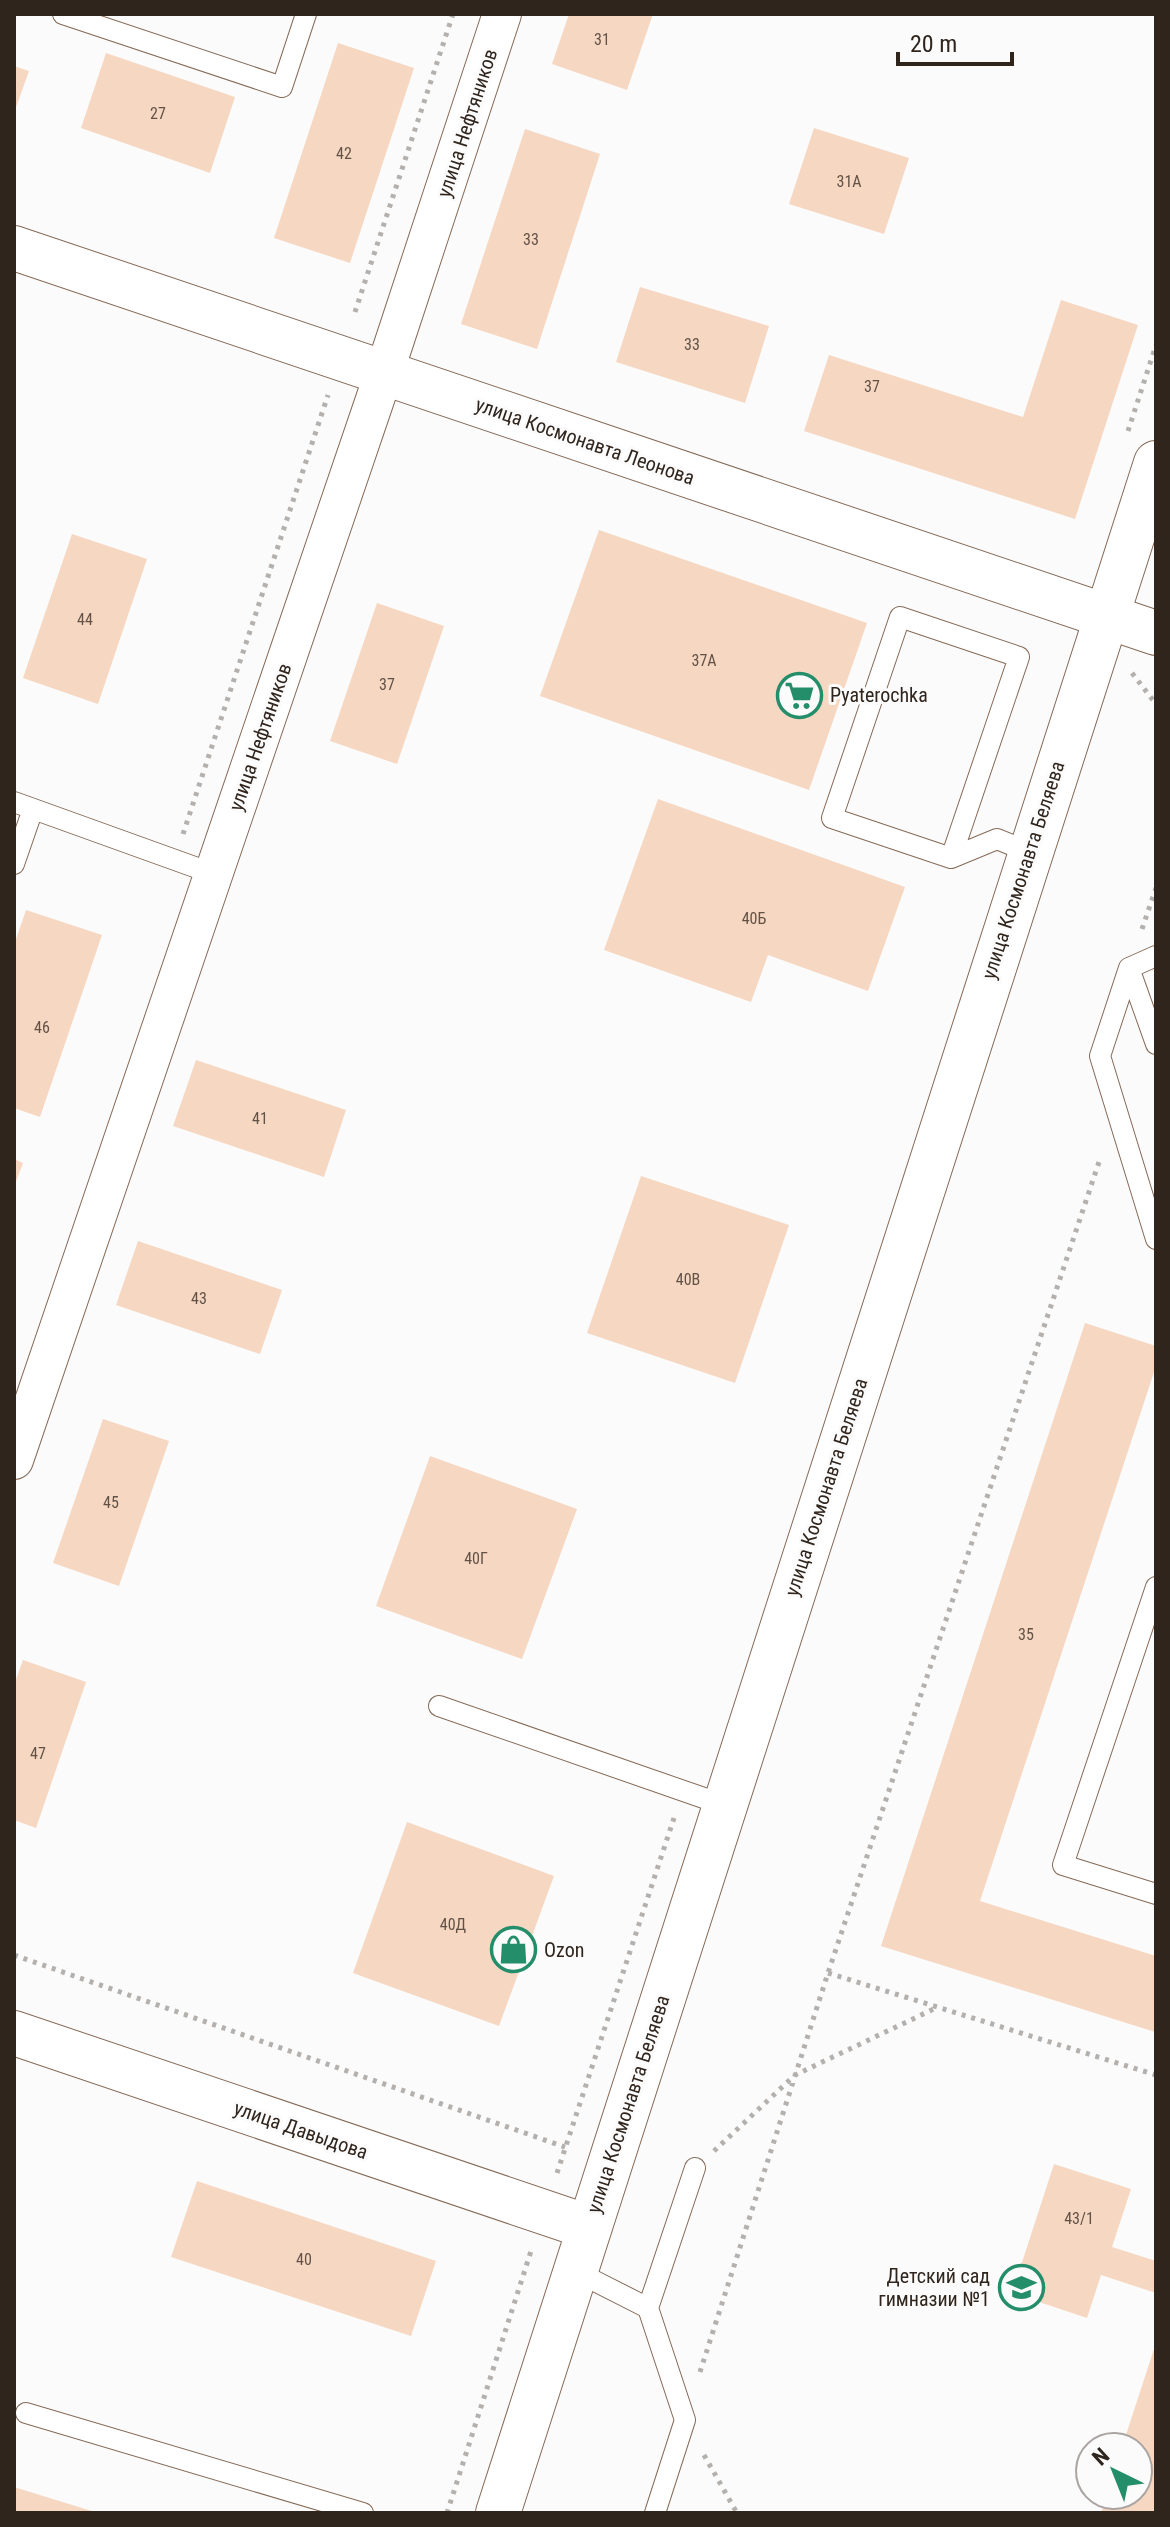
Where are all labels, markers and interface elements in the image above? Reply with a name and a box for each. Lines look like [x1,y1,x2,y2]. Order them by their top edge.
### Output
scale bar [898,16,1012,66]
house number: 31 [594,30,610,49]
text: 20 m [910,30,957,58]
street label: улица Нефтяников [432,46,502,200]
house number: 27 [150,104,166,123]
house number: 42 [336,144,352,163]
house number: 31А [836,172,862,191]
house number: 33 [523,230,539,249]
house number: 33 [684,335,700,354]
house number: 37 [864,377,880,396]
street label: улица Космонавта Леонова [472,392,698,490]
house number: 44 [77,610,93,629]
house number: 37А [691,651,717,670]
street label: улица Нефтяников [223,660,297,814]
supermarket icon: Pyaterochka [775,671,823,719]
house number: 37 [379,675,395,694]
place label: Pyaterochka [830,683,928,707]
street label: улица Космонавта Беляева [976,758,1070,982]
house number: 40Б [742,909,767,928]
house number: 46 [34,1018,50,1037]
house number: 41 [252,1109,268,1128]
house number: 40В [676,1270,700,1289]
house number: 43 [191,1289,207,1308]
street label: улица Космонавта Беляева [779,1375,873,1599]
house number: 45 [103,1493,119,1512]
house number: 40Г [464,1549,488,1568]
house number: 35 [1018,1625,1034,1644]
house number: 47 [30,1744,46,1763]
house number: 40Д [440,1915,467,1934]
shop icon: Ozon [489,1926,537,1974]
place label: Ozon [544,1938,584,1962]
street label: улица Космонавта Беляева [581,1992,675,2216]
street label: улица Давыдова [231,2096,371,2164]
house number: 43/1 [1064,2209,1094,2228]
house number: 40 [296,2250,312,2269]
place label: Детский сад гимназии №1 [878,2264,990,2311]
school or university icon: Детский сад гимназии №1 [997,2264,1045,2312]
north arrow [1074,2431,1154,2511]
text: N [1087,2443,1114,2470]

